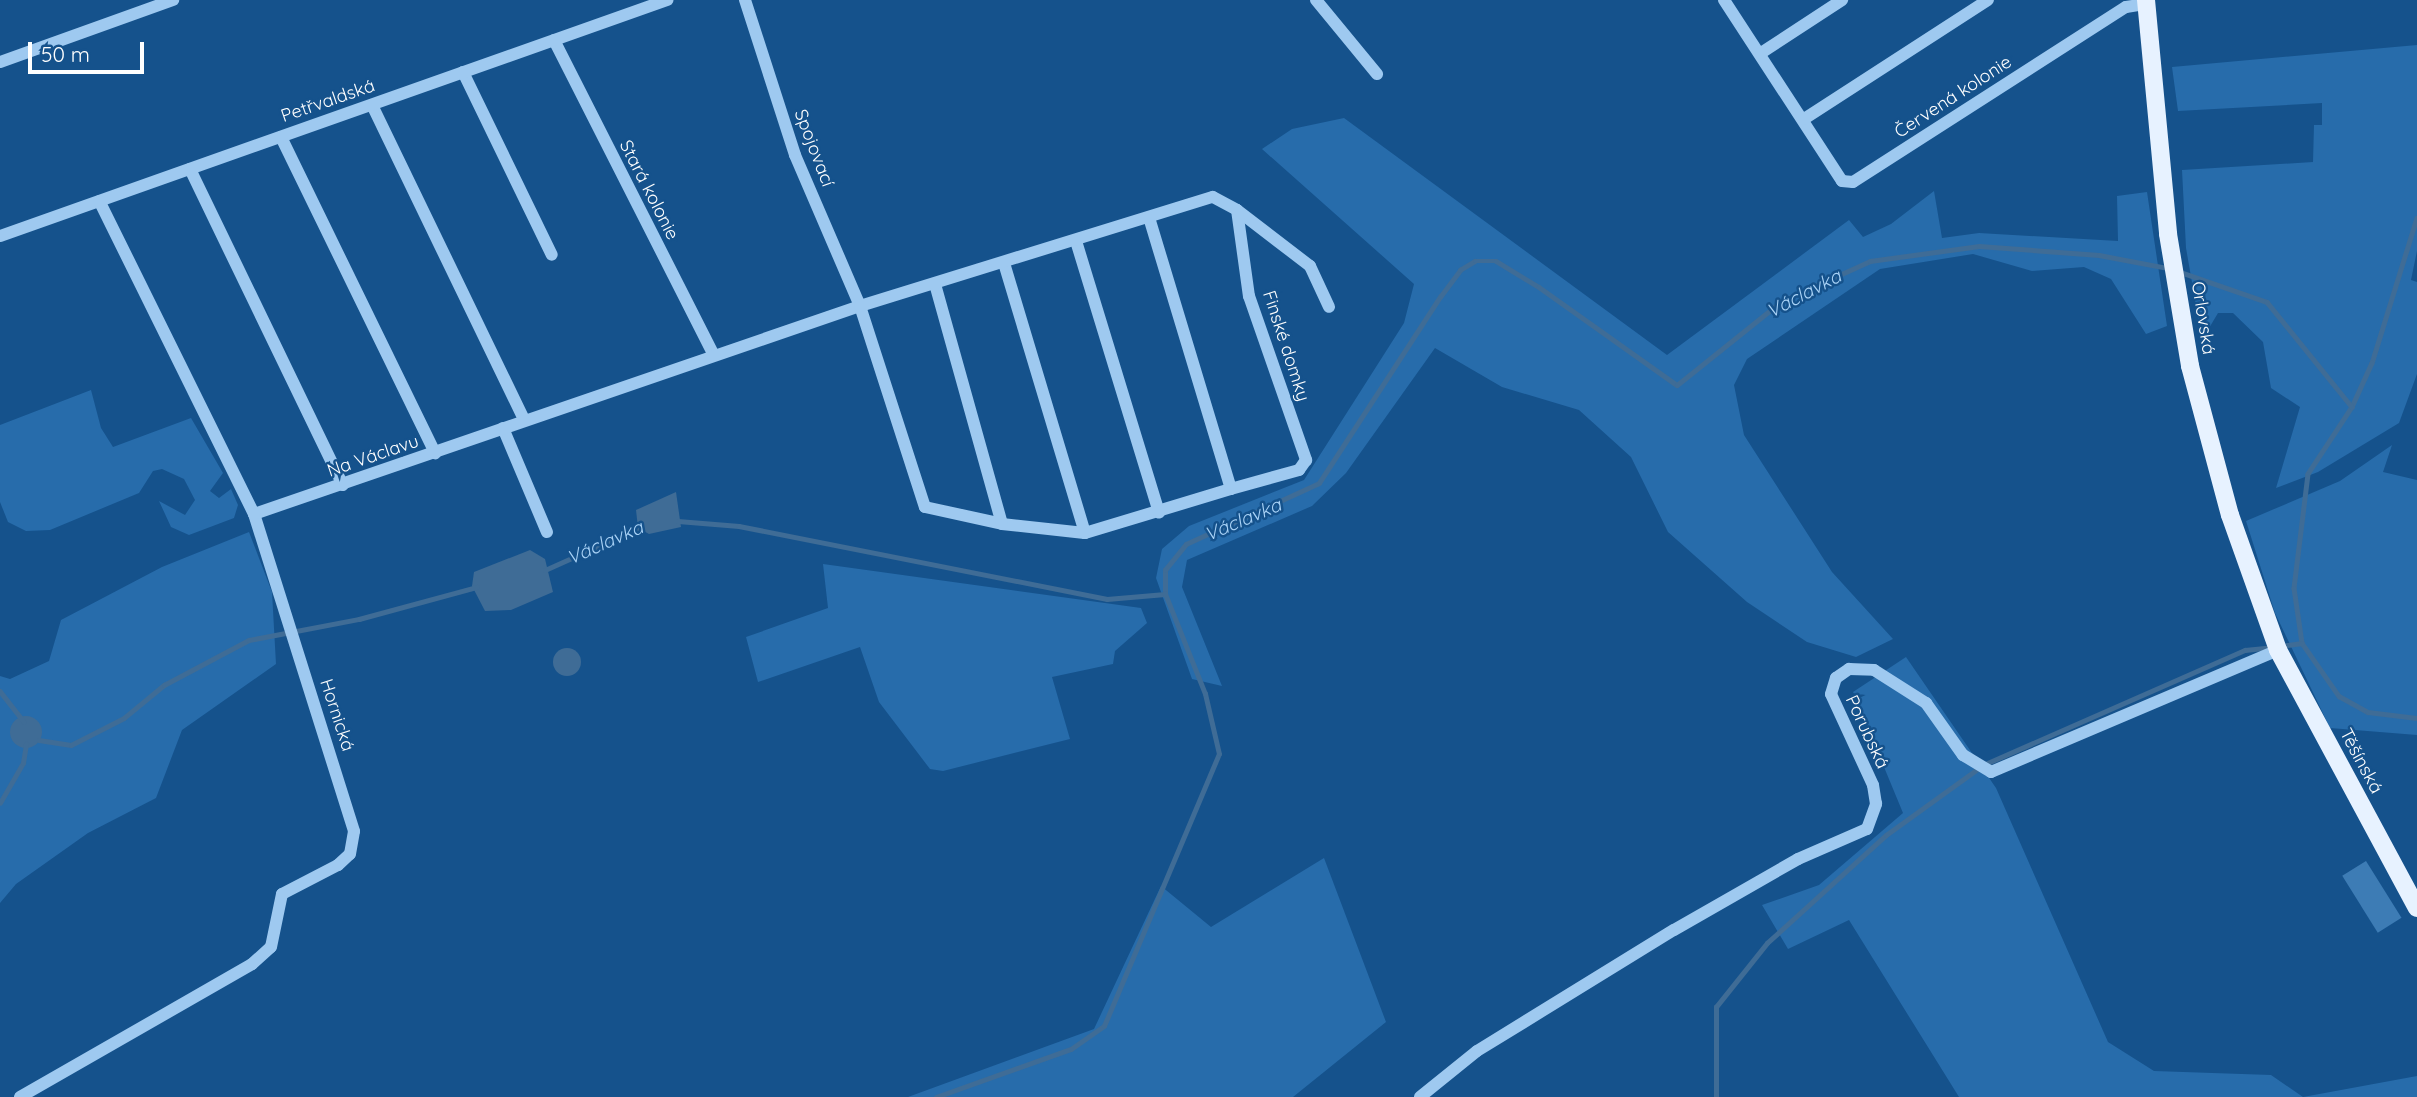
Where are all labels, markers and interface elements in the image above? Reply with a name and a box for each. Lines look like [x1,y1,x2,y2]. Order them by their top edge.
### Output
scale bar [32,28,147,72]
text: 50 m [41,41,90,67]
street label: Červená kolonie [1891,51,2015,143]
street label: Petřvaldská [278,75,378,127]
street label: Spojovací [789,106,839,190]
street label: Stará kolonie [615,137,683,243]
water label: Václavka [1763,265,1845,323]
street label: Orlovská [2187,280,2219,356]
street label: Finské domky [1258,288,1314,404]
street label: Na Václavu [324,430,422,482]
water label: Václavka [1201,494,1285,546]
water label: Václavka [563,516,647,570]
street label: Hornická [315,676,359,754]
street label: Porubská [1841,692,1893,772]
street label: Těšínská [2335,725,2387,797]

